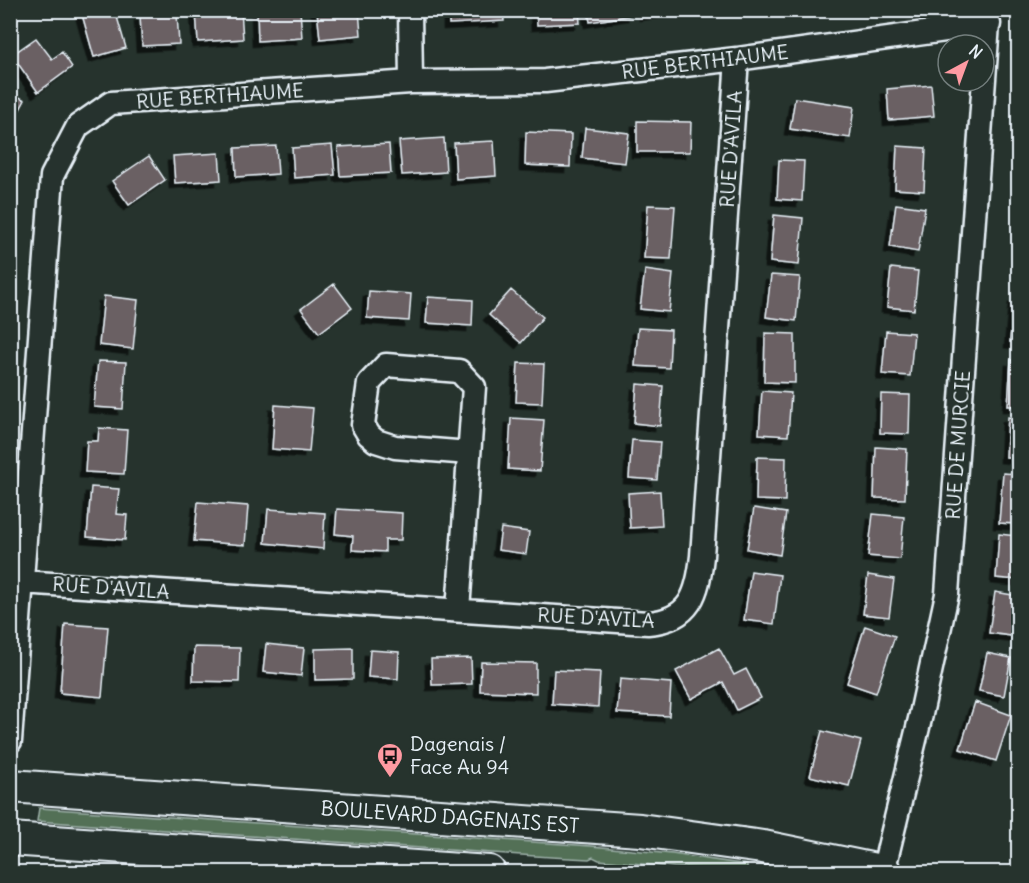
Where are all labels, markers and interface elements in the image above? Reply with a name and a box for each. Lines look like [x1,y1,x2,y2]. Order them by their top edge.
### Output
north arrow [936,33,996,93]
street label: RUE BERTHIAUME [620,39,790,84]
text: N [965,41,987,63]
street label: RUE BERTHIAUME [135,77,305,114]
street label: RUE D'AVILA [714,89,747,208]
street label: RUE DE MURCIE [940,369,975,521]
street label: RUE D'AVILA [52,571,171,604]
street label: RUE D'AVILA [537,602,655,633]
place label: Dagenais / Face Au 94 [410,731,509,779]
bus stop icon: Dagenais / Face Au 94 [375,741,405,779]
street label: BOULEVARD DAGENAIS EST [320,795,580,838]

